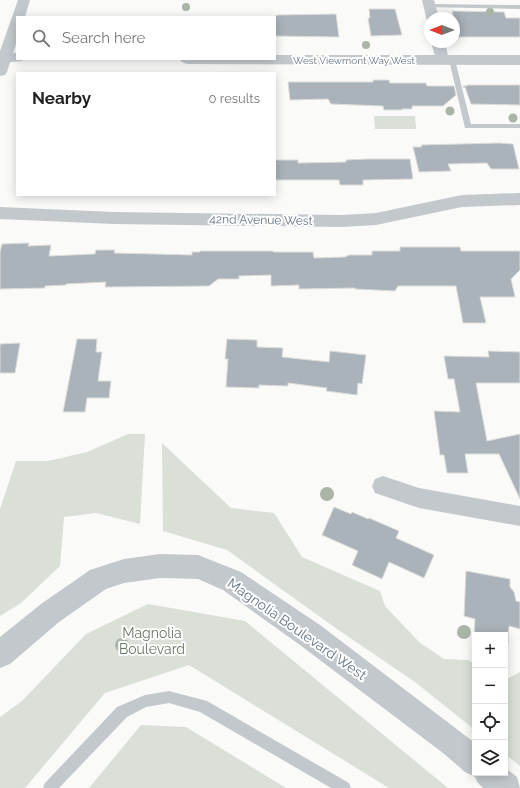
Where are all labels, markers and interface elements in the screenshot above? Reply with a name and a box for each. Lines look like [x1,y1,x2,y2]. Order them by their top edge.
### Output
north arrow [424,12,460,48]
search box [16,16,276,60]
icon: search [30,27,52,49]
text: Search here [62,29,145,47]
street label: West Viewmont Way West [293,55,416,66]
text: Nearby [32,88,91,108]
text: 0 results [209,91,260,106]
street label: 42nd Avenue West [209,212,313,228]
street label: Magnolia Boulevard West [225,575,370,683]
park label: Magnolia Boulevard [119,625,185,657]
map controls [472,632,508,776]
button: + [472,632,508,668]
button: − [472,668,508,704]
button: locate [472,704,508,740]
button: layers [472,740,508,776]

